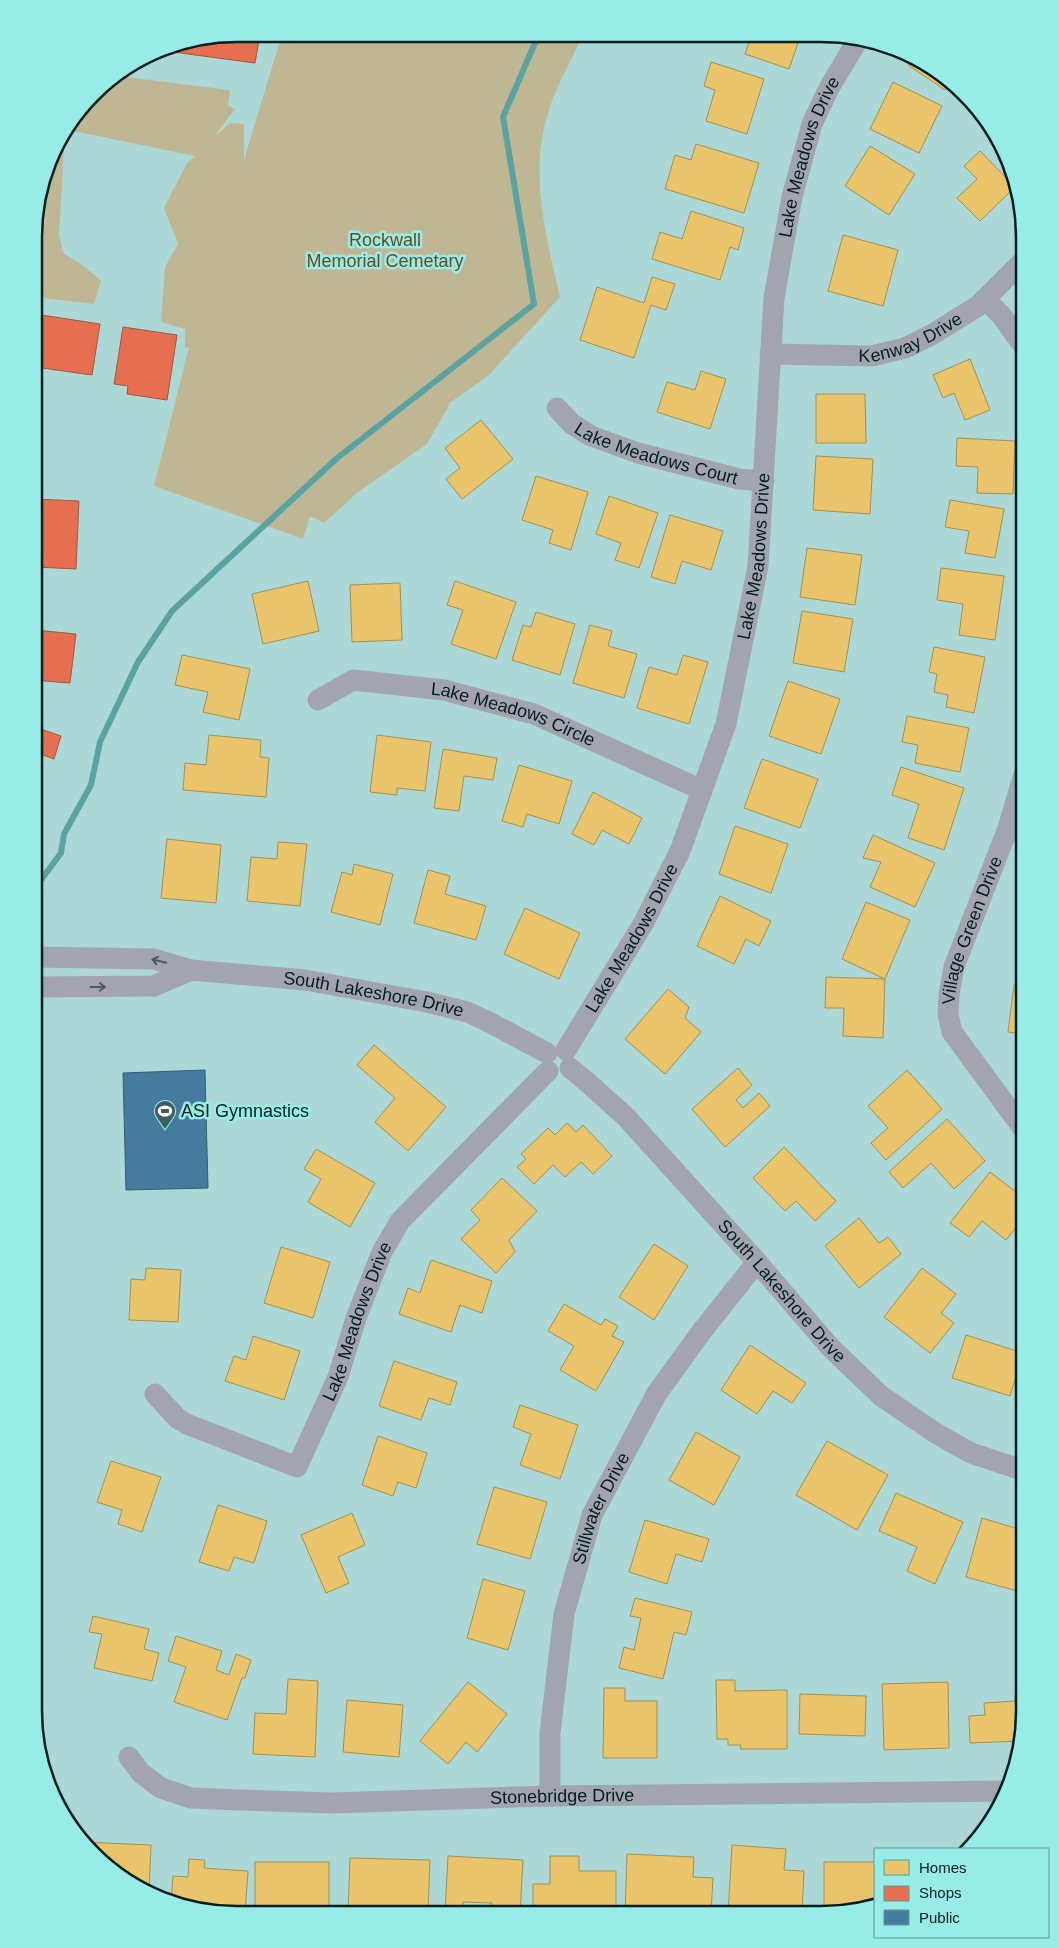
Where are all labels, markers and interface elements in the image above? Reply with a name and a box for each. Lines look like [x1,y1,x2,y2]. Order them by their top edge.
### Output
street label: Lake Meadows Drive [775,73,844,239]
park label: Rockwall Memorial Cemetary [306,230,464,271]
street label: Kenway Drive [858,308,966,366]
street label: Lake Meadows Court [571,418,740,488]
street label: Lake Meadows Drive [733,472,774,641]
street label: Lake Meadows Circle [430,679,598,750]
street label: Village Green Drive [939,853,1006,1005]
street label: Lake Meadows Drive [581,860,682,1016]
one-way arrow [151,956,167,965]
street label: South Lakeshore Drive [283,968,466,1021]
one-way arrow [89,982,105,992]
sports icon: ASI Gymnastics [153,1099,177,1130]
place label: ASI Gymnastics [181,1101,309,1121]
street label: South Lakeshore Drive [714,1216,850,1366]
street label: Lake Meadows Drive [318,1238,396,1404]
street label: Stillwater Drive [569,1449,633,1567]
street label: Stonebridge Drive [490,1785,634,1808]
legend [874,1848,1049,1938]
text: Homes [919,1859,967,1876]
text: Shops [919,1884,962,1901]
text: Public [919,1909,960,1926]

